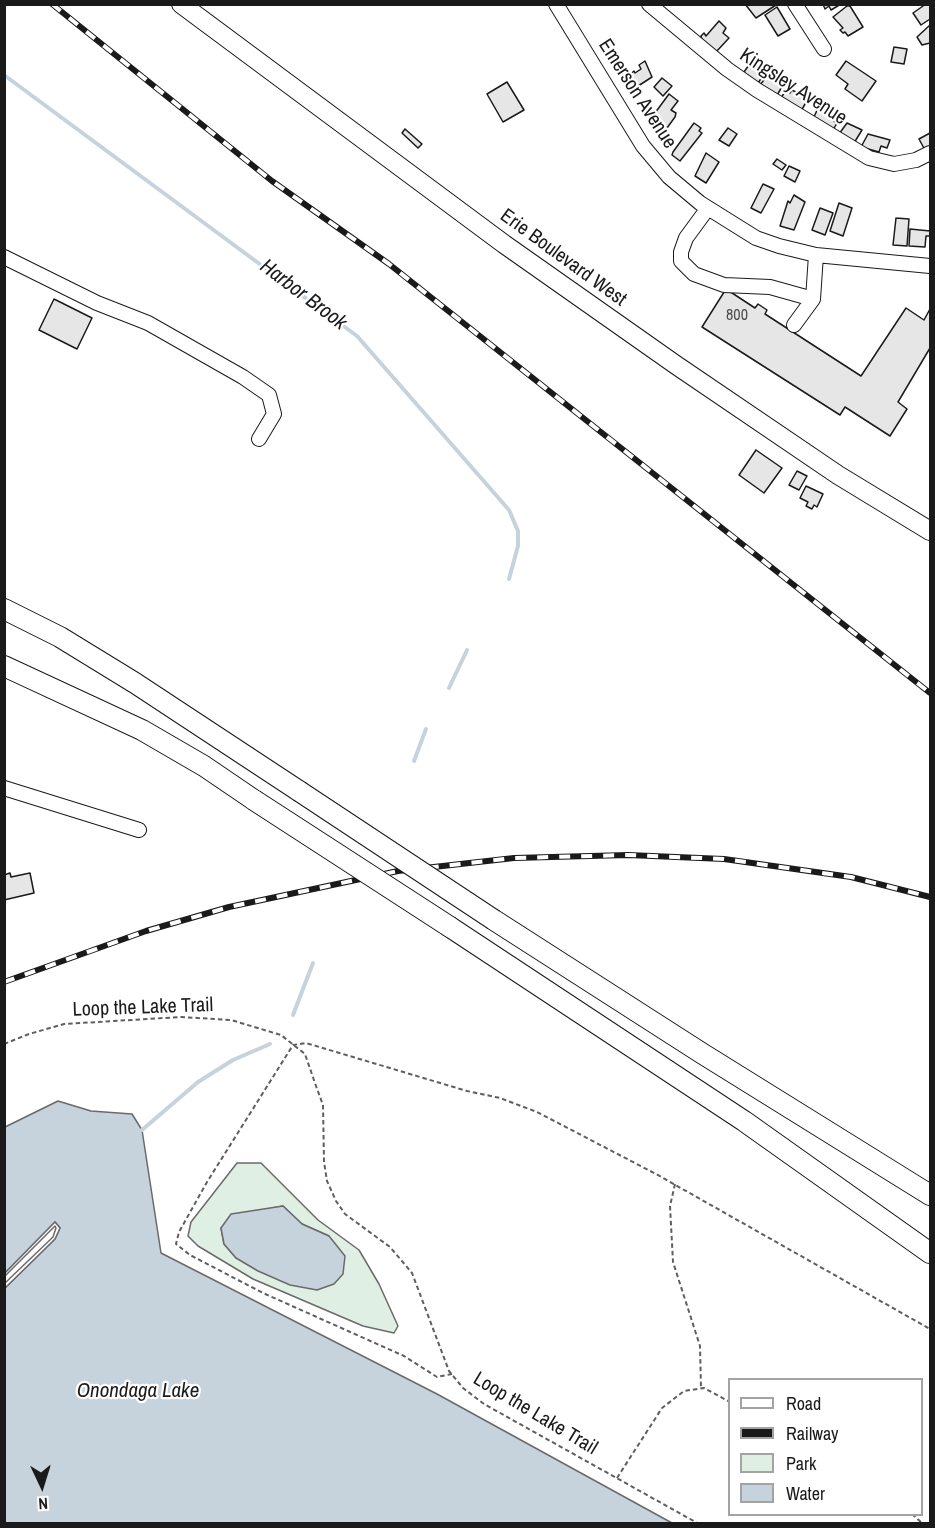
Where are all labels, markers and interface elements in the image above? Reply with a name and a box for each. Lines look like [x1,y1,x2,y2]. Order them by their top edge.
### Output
street label: Emerson Avenue [593,35,681,153]
street label: Kingsley Avenue [735,43,851,131]
street label: Erie Boulevard West [495,204,631,312]
water label: Harbor Brook [255,254,351,336]
house number: 800 [726,306,748,326]
street label: Loop the Lake Trail [72,994,214,1022]
street label: Loop the Lake Trail [469,1367,601,1461]
water label: Onondaga Lake [77,1378,199,1404]
legend [728,1378,923,1516]
text: Road [786,1391,821,1416]
text: Railway [786,1421,839,1446]
text: Park [786,1451,816,1476]
north arrow [12,1456,72,1516]
text: Water [786,1481,825,1506]
text: N [38,1493,49,1515]

